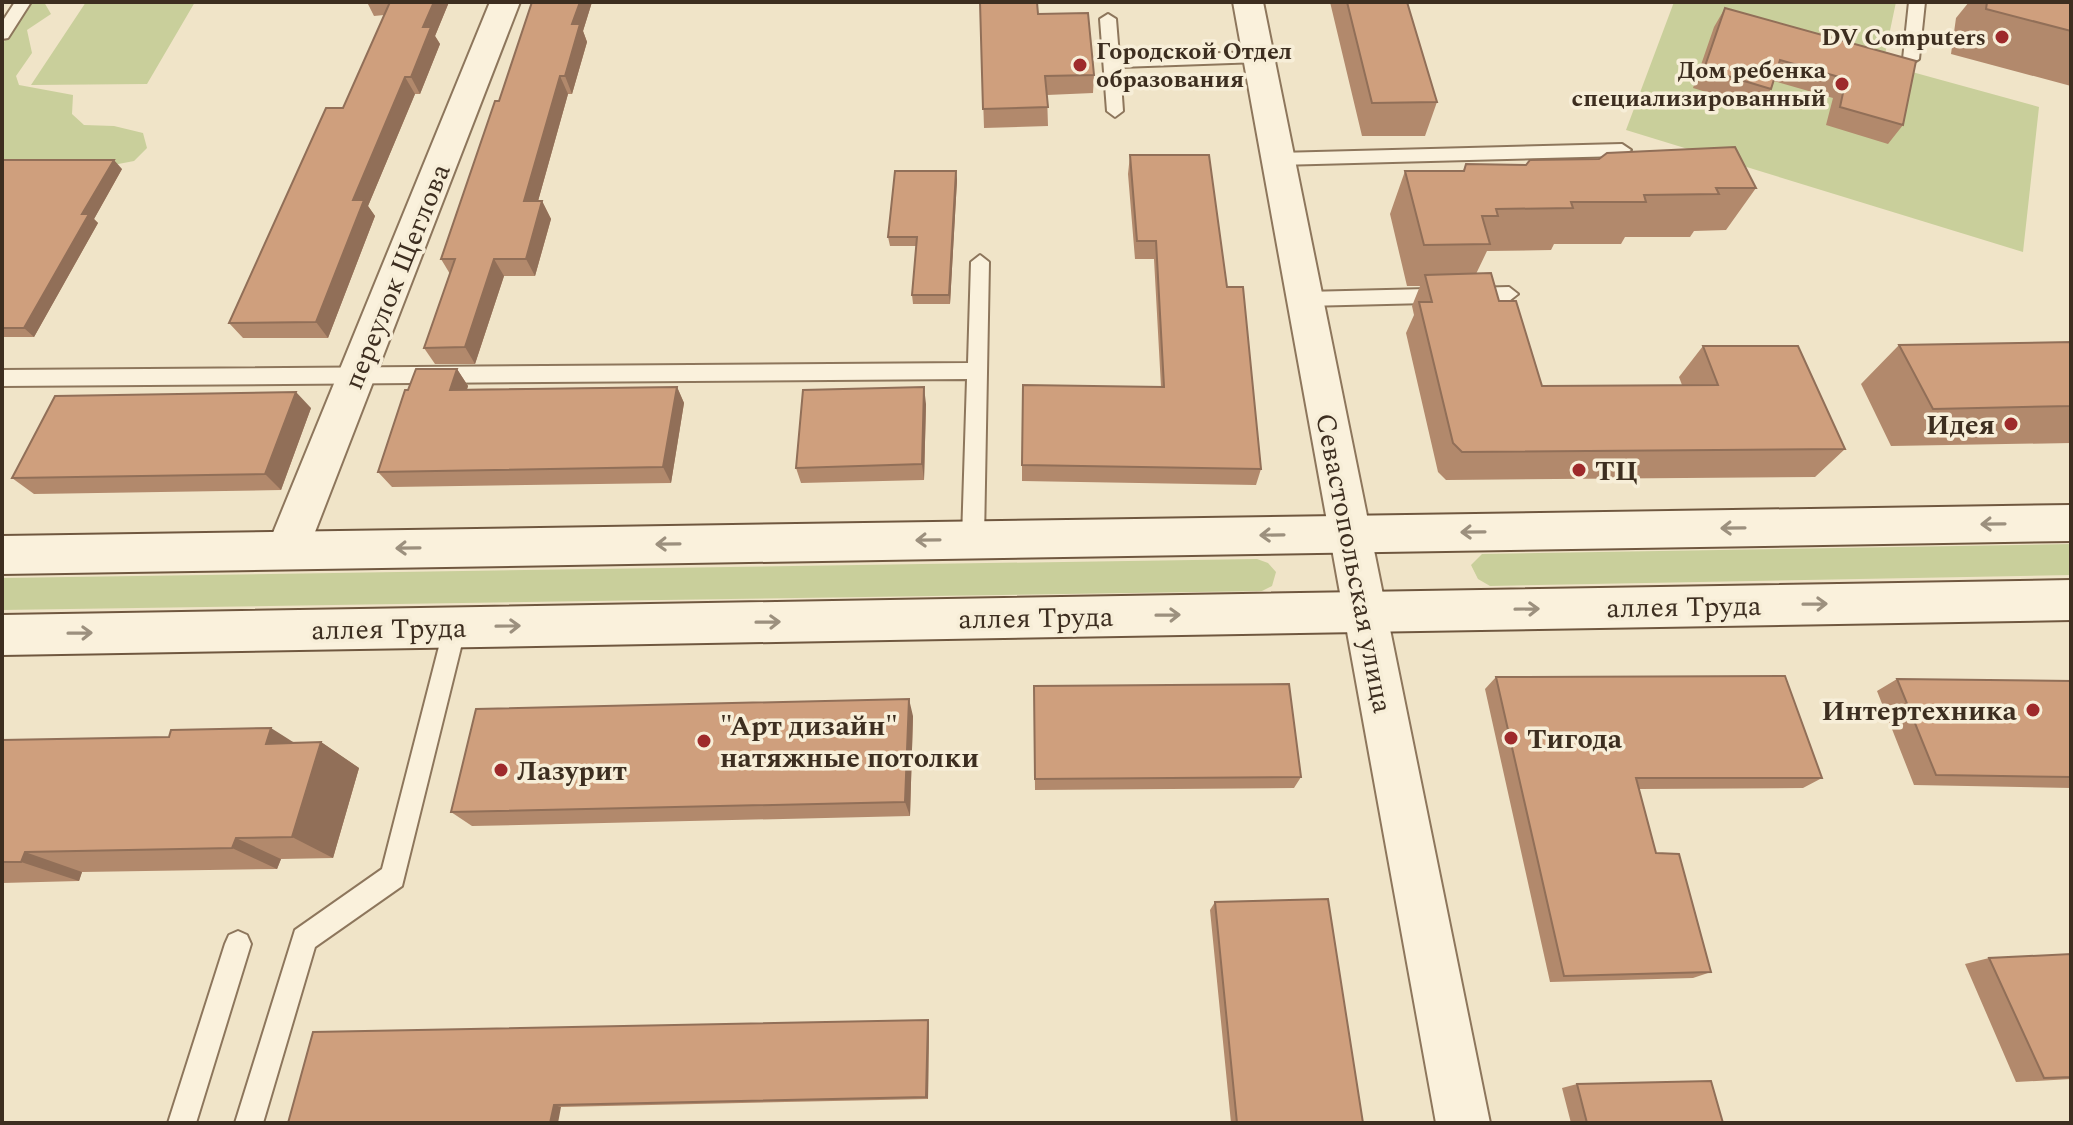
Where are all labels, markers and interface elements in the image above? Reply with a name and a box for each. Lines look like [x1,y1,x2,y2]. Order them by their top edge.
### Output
place label: DV Computers [1821,20,1986,56]
marker: DV Computers [1993,28,2011,46]
place label: Городской Отдел образования [1096,34,1292,98]
place label: Дом ребенка специализированный [1572,53,1827,117]
marker: Городской Отдел образования [1071,56,1089,74]
marker: Дом ребенка специализированный [1833,75,1851,93]
street label: переулок Щеглова [332,157,462,396]
place label: Идея [1926,404,1995,447]
street label: Севастопольская улица [1303,410,1404,717]
marker: Идея [2002,415,2020,433]
place label: ТЦ [1595,450,1638,493]
marker: ТЦ [1570,461,1588,479]
one-way arrow [1980,516,2007,532]
one-way arrow [1720,520,1747,536]
one-way arrow [1460,524,1487,540]
one-way arrow [1259,527,1286,543]
one-way arrow [915,532,942,548]
one-way arrow [655,536,682,552]
one-way arrow [395,541,422,556]
street label: аллея Труда [1606,585,1762,630]
street label: аллея Труда [958,596,1114,641]
one-way arrow [1801,596,1828,612]
one-way arrow [1513,601,1540,617]
street label: аллея Труда [311,607,467,652]
one-way arrow [1154,607,1181,622]
one-way arrow [754,614,781,629]
one-way arrow [494,618,521,634]
one-way arrow [66,625,93,641]
place label: Интертехника [1821,690,2018,733]
marker: Интертехника [2024,701,2042,719]
place label: "Арт дизайн" натяжные потолки [720,705,979,780]
place label: Тигода [1527,718,1623,761]
marker: Тигода [1502,729,1520,747]
marker: "Арт дизайн" натяжные потолки [695,732,713,750]
place label: Лазурит [517,750,627,793]
marker: Лазурит [492,761,510,779]

